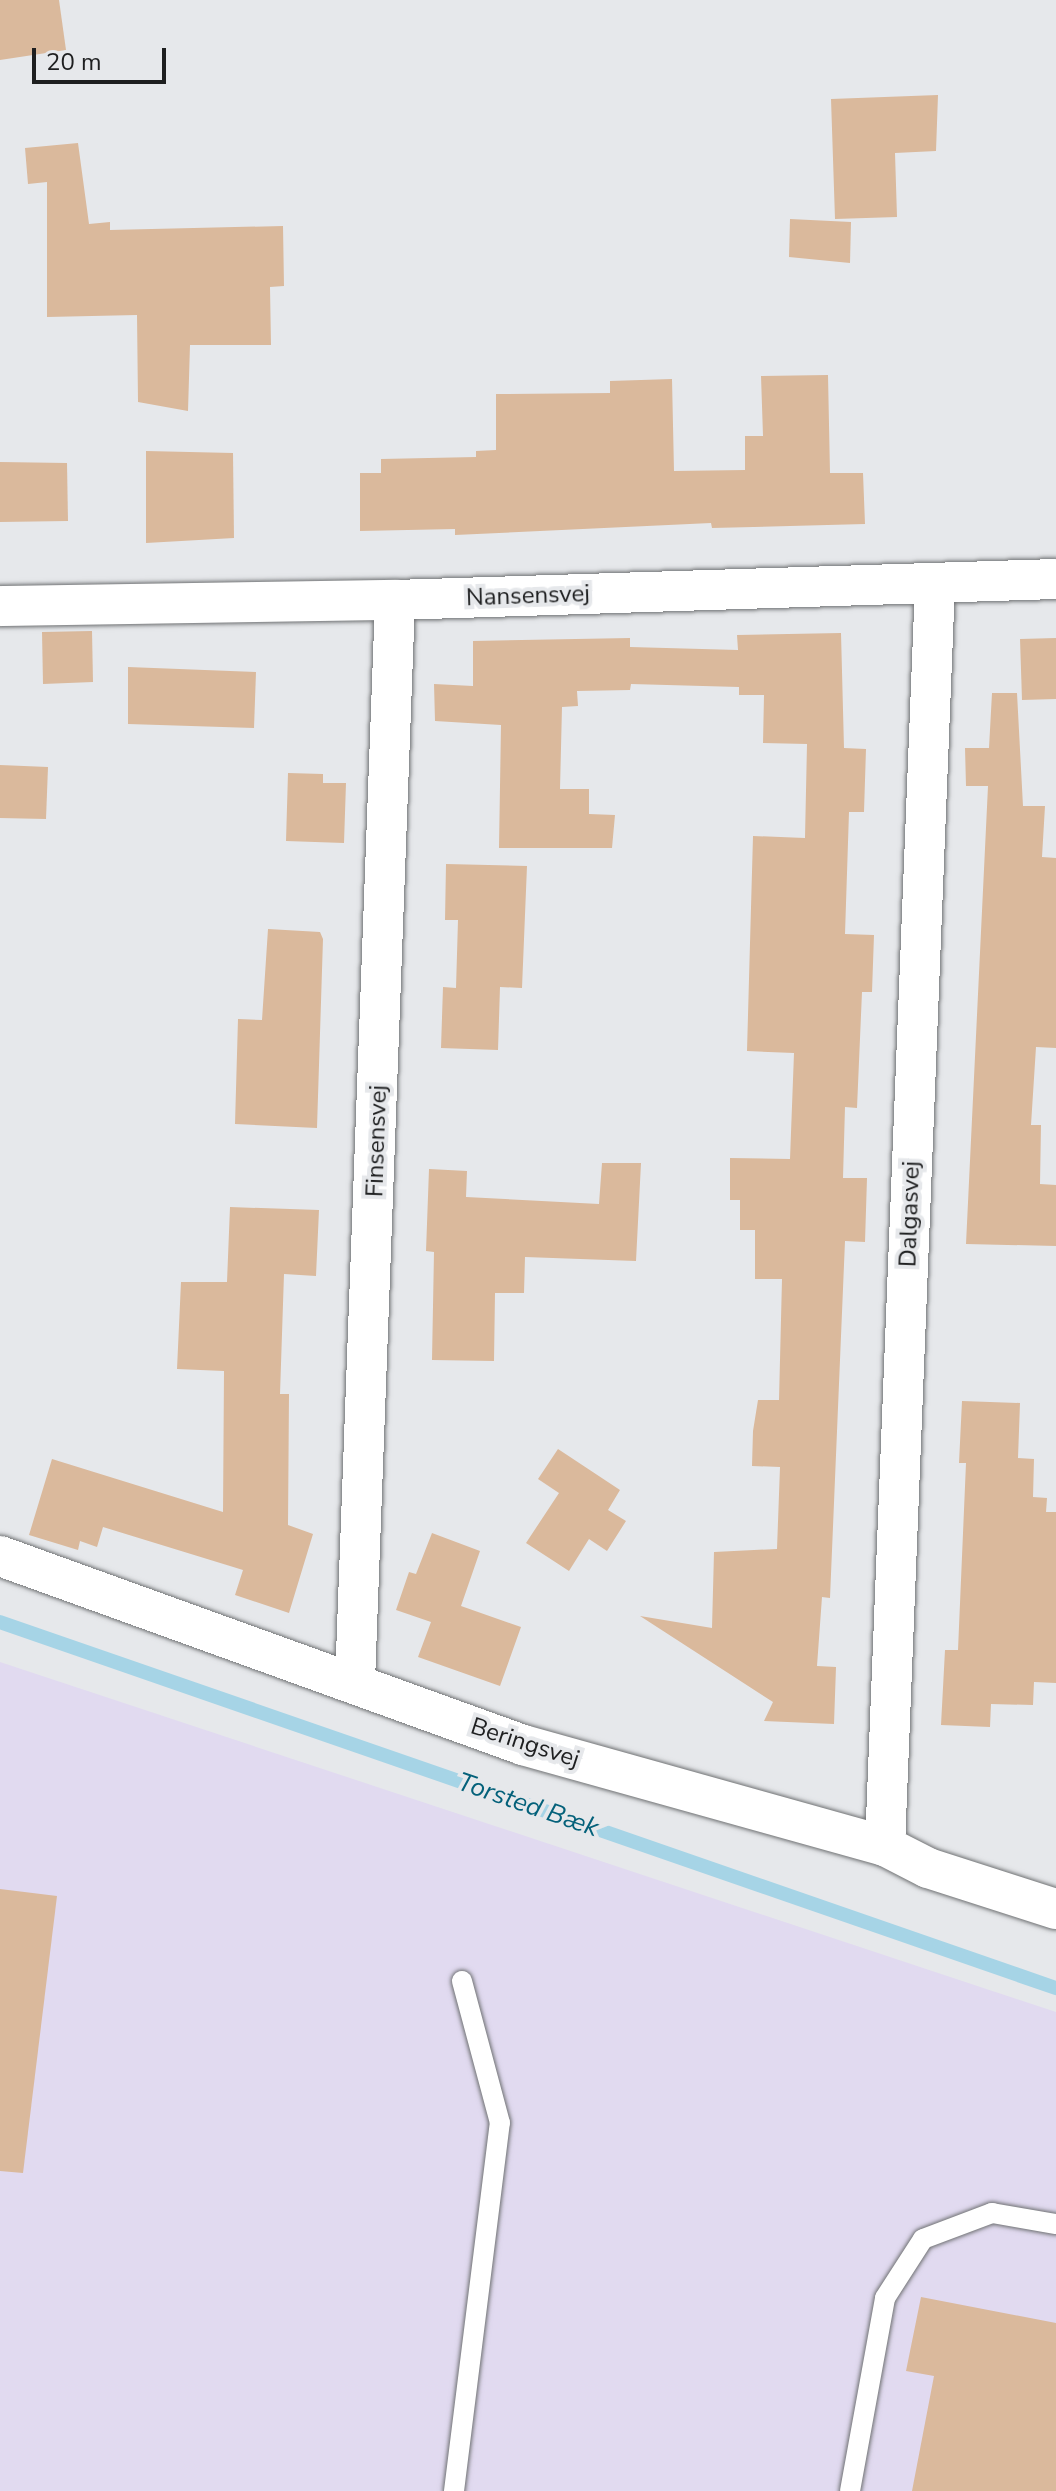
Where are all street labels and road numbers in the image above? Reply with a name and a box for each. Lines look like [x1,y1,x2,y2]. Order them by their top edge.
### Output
street label: Nansensvej [466,579,590,613]
street label: Finsensvej [361,1084,393,1198]
street label: Dalgasvej [894,1160,926,1268]
street label: Beringsvej [467,1712,583,1774]

